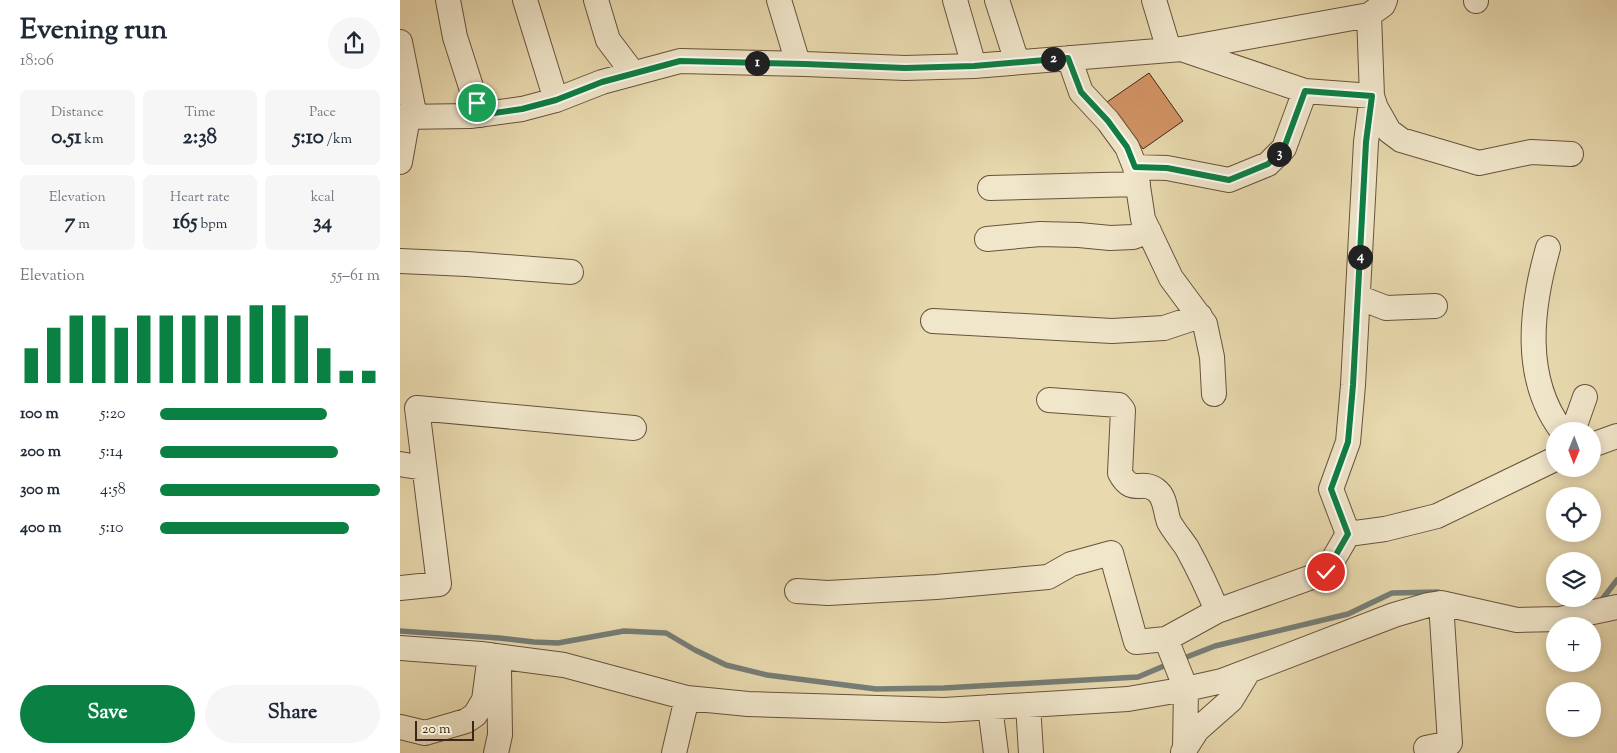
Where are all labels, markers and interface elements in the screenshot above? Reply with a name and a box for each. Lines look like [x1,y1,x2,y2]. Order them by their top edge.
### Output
text: Evening run [20,11,167,51]
button: share [328,17,380,69]
pin: 2 [1040,46,1066,72]
text: 2 [1050,49,1057,69]
text: 18:06 [20,50,54,73]
pin: 1 [744,50,770,76]
text: 1 [755,53,760,73]
pin [456,82,498,124]
icon: arrive [463,89,491,117]
text: Distance [51,103,104,123]
text: Time [184,103,216,123]
text: Pace [309,103,336,123]
text: 0.51 [51,123,81,153]
text: 2:38 [183,123,217,153]
text: 5:10 [293,123,324,153]
text: km [81,130,104,150]
text: /km [324,130,352,150]
pin: 3 [1266,142,1292,166]
text: 3 [1277,144,1282,164]
text: Elevation [49,188,106,208]
text: Heart rate [170,188,230,208]
text: kcal [311,188,335,208]
text: 7 [65,208,75,238]
text: 165 [173,208,197,238]
text: 34 [313,208,332,238]
text: m [75,215,90,235]
text: bpm [197,215,227,235]
pin: 4 [1348,244,1372,270]
text: 4 [1357,247,1364,267]
text: Elevation [20,265,85,288]
text: 55–61 m [331,265,380,288]
text: 100 m [20,403,59,426]
text: 5:20 [100,403,126,426]
north arrow [1546,422,1601,478]
map controls [1546,422,1601,737]
text: 200 m [20,441,61,464]
text: 5:14 [100,441,123,464]
text: 300 m [20,479,60,502]
text: 4:58 [100,479,126,502]
button: locate [1546,487,1601,542]
text: 400 m [20,517,62,540]
text: 5:10 [100,517,123,540]
pin [1305,551,1347,593]
button: layers [1546,552,1601,607]
icon: check [1312,558,1340,586]
button: + [1546,617,1601,672]
button: − [1546,682,1601,737]
button: Save [20,685,195,743]
button: Share [205,685,380,743]
scale bar [415,718,474,741]
text: 20 m [422,720,451,740]

